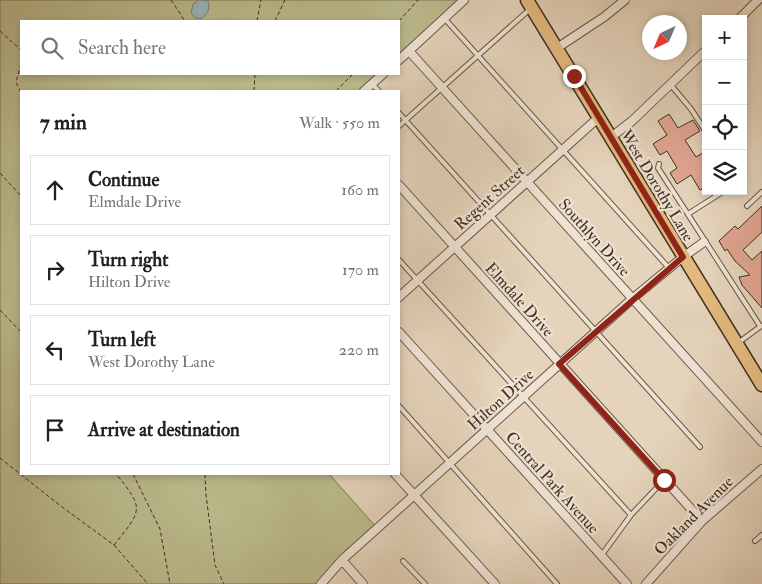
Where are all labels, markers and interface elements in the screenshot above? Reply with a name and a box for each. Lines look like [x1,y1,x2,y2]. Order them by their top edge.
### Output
north arrow [642,15,687,60]
map controls [702,15,747,195]
button: + [702,15,747,60]
search box [20,20,400,75]
icon: search [38,34,66,62]
text: Search here [78,36,166,60]
button: − [702,60,747,105]
route end [563,65,586,88]
button: locate [702,105,747,150]
text: 7 min [40,109,87,136]
text: Walk · 550 m [299,113,380,133]
street label: West Dorothy Lane [615,125,699,245]
button: layers [702,150,747,195]
street label: Regent Street [450,161,529,235]
text: Continue [88,168,159,192]
icon: ahead [41,176,69,204]
text: 160 m [341,180,379,200]
text: Elmdale Drive [88,192,181,212]
street label: Southlyn Drive [554,195,635,281]
text: Turn right [88,248,168,272]
icon: right [41,256,69,284]
street label: Elmdale Drive [481,258,558,341]
text: 170 m [342,260,379,280]
text: Hilton Drive [88,272,170,292]
text: Turn left [88,328,156,352]
icon: left [41,336,69,364]
text: 220 m [339,340,379,360]
text: West Dorothy Lane [88,352,215,372]
street label: Hilton Drive [463,365,538,435]
icon: arrive [41,416,69,444]
text: Arrive at destination [88,418,240,442]
street label: Central Park Avenue [501,427,604,538]
route start [653,469,676,492]
street label: Oakland Avenue [650,472,738,559]

